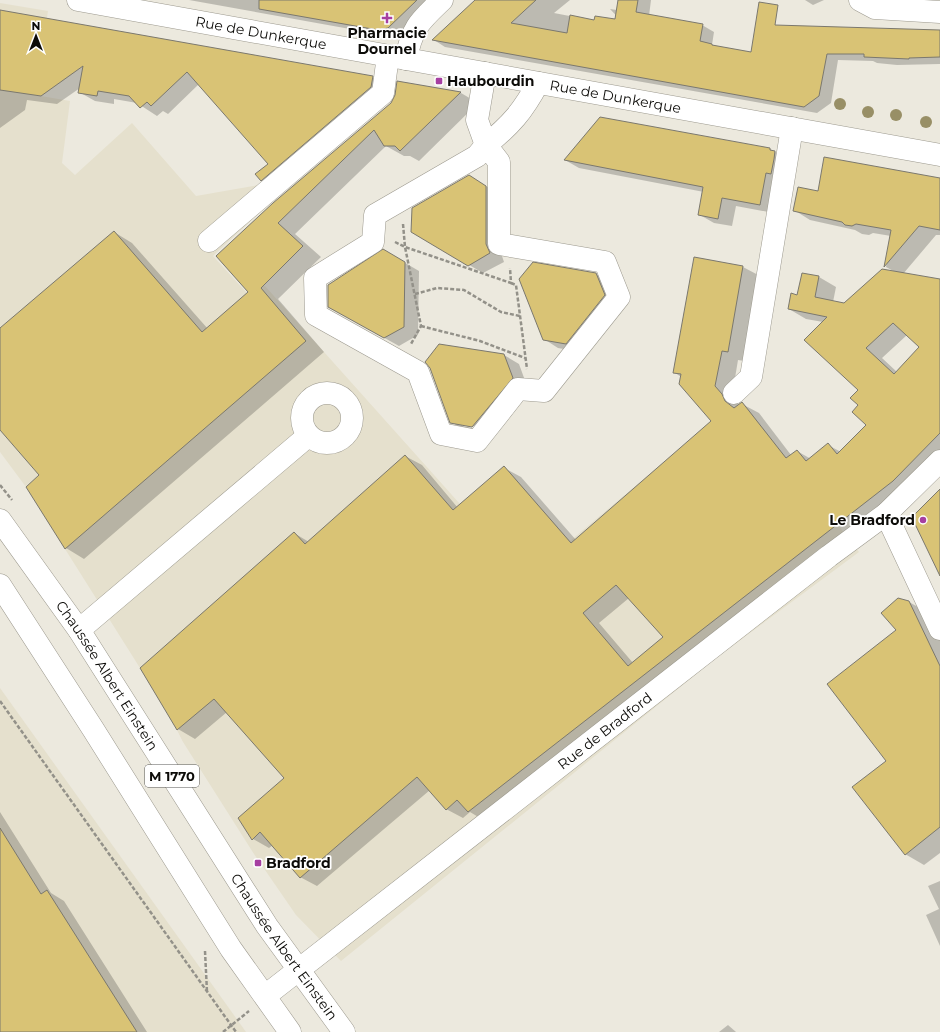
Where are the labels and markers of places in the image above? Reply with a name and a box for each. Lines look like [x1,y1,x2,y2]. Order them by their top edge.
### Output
marker: Pharmacie Dournel [382,13,392,23]
place label: Pharmacie Dournel [347,24,427,58]
place label: Haubourdin [447,72,535,90]
marker: Haubourdin [434,76,444,86]
place label: Le Bradford [829,511,915,529]
marker: Le Bradford [918,515,928,525]
place label: Bradford [266,854,331,872]
marker: Bradford [253,858,263,868]

